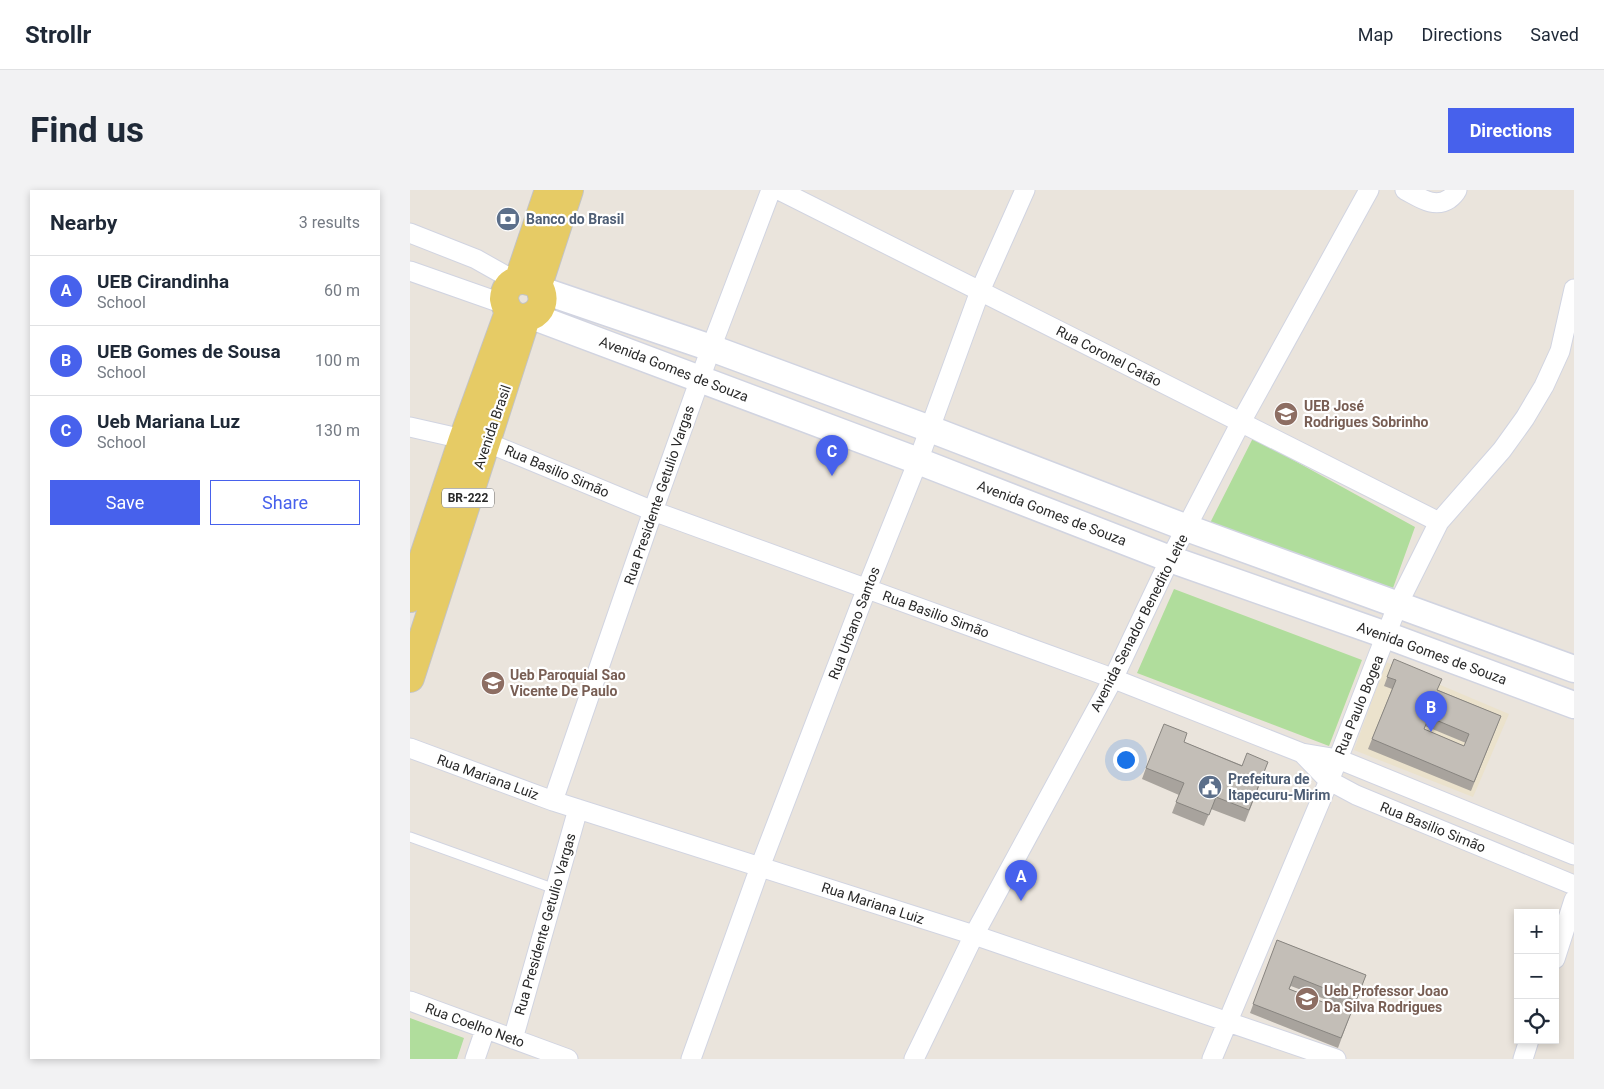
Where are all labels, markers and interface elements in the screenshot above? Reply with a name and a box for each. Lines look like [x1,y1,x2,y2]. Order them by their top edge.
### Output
text: Strollr [25,21,91,49]
text: Map [1358,24,1393,45]
text: Directions [1421,24,1502,45]
text: Saved [1530,24,1579,45]
button: Directions [1448,108,1574,153]
text: Find us [30,110,144,151]
bank icon: Banco do Brasil [495,206,521,232]
text: Nearby [50,211,117,235]
place label: Banco do Brasil [526,211,624,227]
text: 3 results [299,213,360,232]
text: UEB Cirandinha [97,270,229,293]
text: A [61,281,71,300]
text: 60 m [324,281,360,300]
text: School [97,293,146,312]
street label: Rua Coronel Catão [1054,323,1164,389]
street label: Avenida Gomes de Souza [597,333,751,405]
text: UEB Gomes de Sousa [97,340,281,363]
text: B [61,351,71,370]
text: 100 m [315,351,360,370]
text: School [97,363,146,382]
street label: Avenida Brasil [470,383,514,471]
place label: UEB José Rodrigues Sobrinho [1304,398,1429,430]
school or university icon: UEB José Rodrigues Sobrinho [1273,401,1299,427]
street label: Rua Presidente Getulio Vargas [621,403,697,587]
text: Ueb Mariana Luz [97,410,240,433]
text: C [61,421,71,440]
text: 130 m [315,421,360,440]
text: School [97,433,146,452]
pin: C [816,435,848,476]
street label: Rua Basilio Simão [502,442,612,500]
street label: Avenida Gomes de Souza [975,477,1129,549]
button: Save [50,480,200,525]
button: Share [210,480,360,525]
road number: BR-222 [442,488,494,508]
street label: Avenida Senador Benedito Leite [1087,532,1191,714]
street label: Rua Urbano Santos [825,564,883,682]
street label: Rua Basilio Simão [881,587,991,641]
street label: Avenida Gomes de Souza [1355,618,1509,688]
street label: Rua Paulo Bogea [1332,653,1386,757]
place label: Ueb Paroquial Sao Vicente De Paulo [510,667,626,699]
school or university icon: Ueb Paroquial Sao Vicente De Paulo [480,670,506,696]
pin: B [1415,691,1447,732]
your location [1113,747,1139,773]
street label: Rua Mariana Luiz [435,751,541,803]
place label: Prefeitura de Itapecuru-Mirim [1228,771,1330,803]
public building icon: Prefeitura de Itapecuru-Mirim [1197,774,1223,800]
street label: Rua Basilio Simão [1378,799,1488,855]
street label: Rua Presidente Getulio Vargas [511,831,579,1017]
pin: A [1005,860,1037,901]
street label: Rua Mariana Luiz [820,879,926,927]
map controls [1514,909,1559,1044]
button: + [1514,909,1559,954]
button: − [1514,954,1559,999]
place label: Ueb Professor Joao Da Silva Rodrigues [1324,983,1448,1015]
school or university icon: Ueb Professor Joao Da Silva Rodrigues [1294,986,1320,1012]
button: locate [1514,999,1559,1044]
street label: Rua Coelho Neto [423,1000,527,1050]

